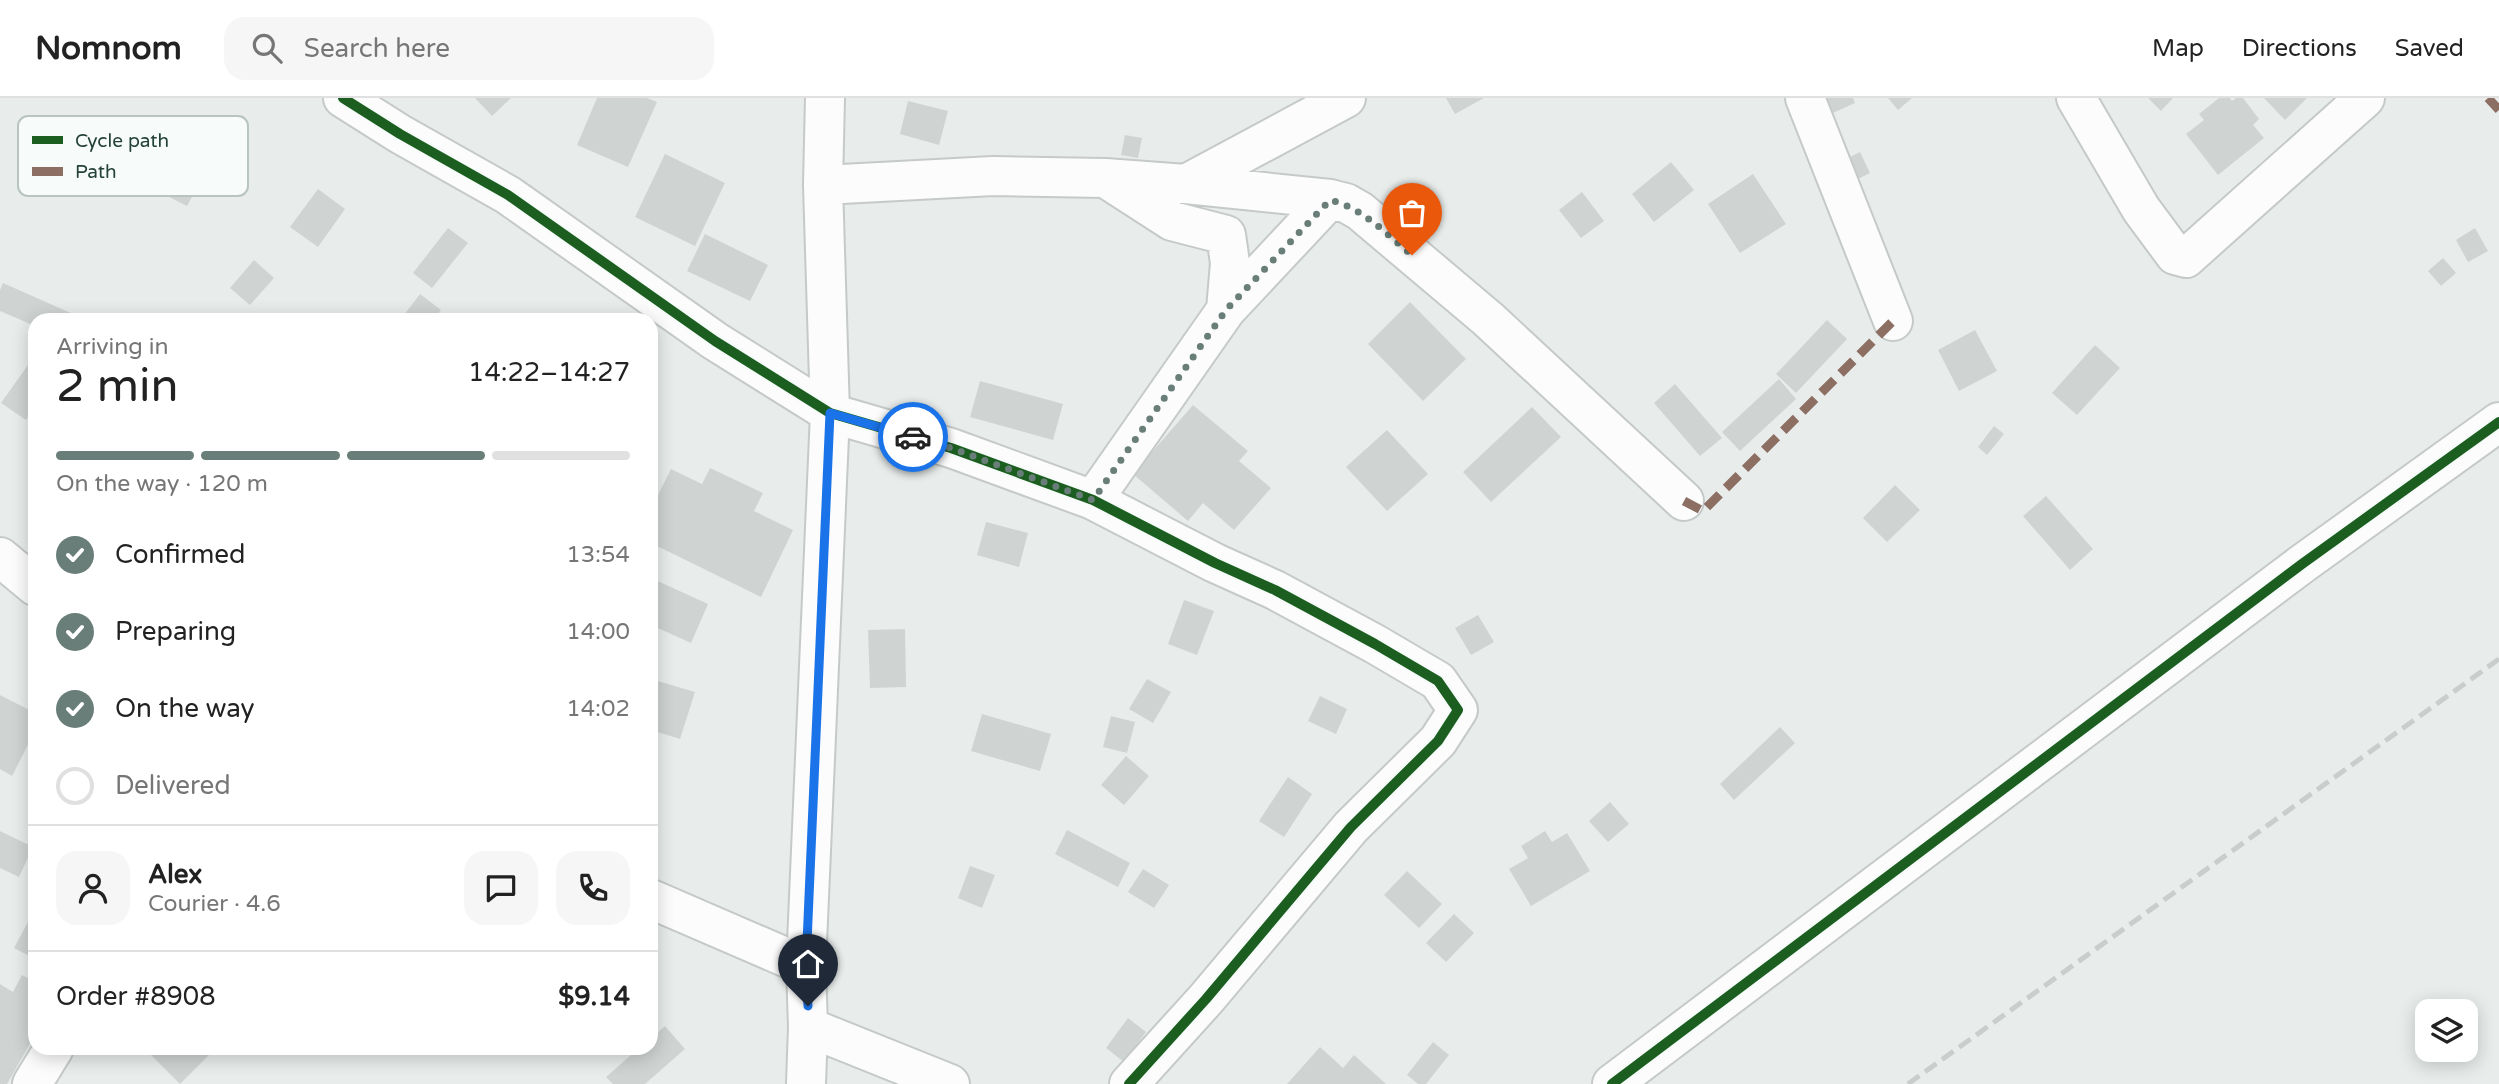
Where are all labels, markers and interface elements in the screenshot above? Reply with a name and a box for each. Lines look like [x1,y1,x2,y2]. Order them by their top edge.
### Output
search box [224,17,714,80]
text: Nomnom [35,29,182,68]
icon: search [248,29,286,67]
text: Search here [304,33,450,64]
text: Map [2152,34,2204,63]
text: Directions [2242,34,2357,63]
text: Saved [2395,34,2464,63]
legend [18,116,248,196]
text: Cycle path [75,130,169,152]
text: Path [75,161,117,183]
pin [1382,183,1442,255]
icon: bag [1393,194,1431,232]
text: Arriving in [56,333,169,361]
text: 14:22–14:27 [468,357,630,388]
text: 2 min [56,359,179,414]
courier [878,402,948,472]
icon: car [894,418,932,456]
text: On the way · 120 m [56,470,268,498]
icon: check [56,536,94,574]
text: Confirmed [115,539,245,570]
text: 13:54 [566,541,630,569]
icon: check [56,613,94,651]
text: Preparing [115,616,236,647]
text: 14:00 [566,618,630,646]
icon: check [56,690,94,728]
text: On the way [115,693,255,724]
text: 14:02 [566,695,630,723]
text: Delivered [115,770,231,801]
button: person [56,851,130,925]
button: chat [464,851,538,925]
button: phone [556,851,630,925]
text: Alex [148,859,202,890]
text: Courier · 4.6 [148,890,281,918]
pin [778,934,838,1006]
icon: home [789,945,827,983]
text: Order #8908 [56,981,216,1012]
text: $9.14 [558,981,630,1012]
map controls [2415,999,2478,1062]
button: layers [2415,999,2478,1062]

